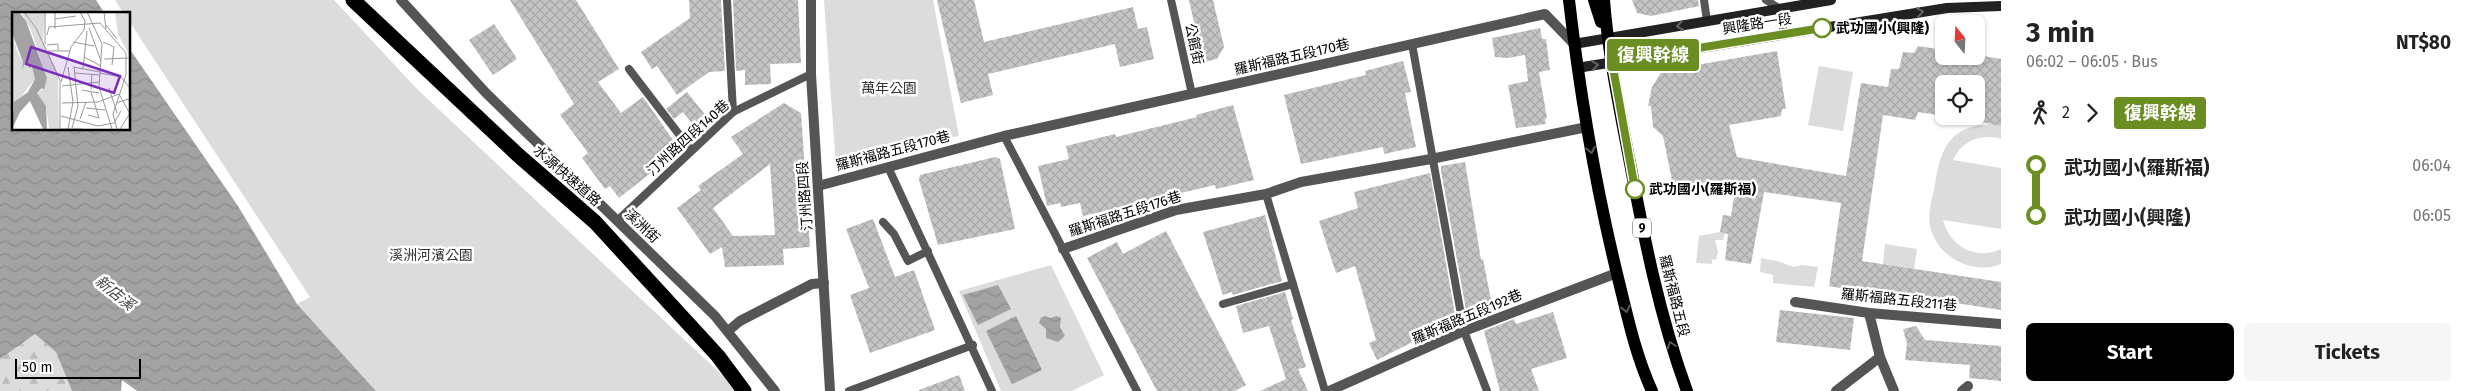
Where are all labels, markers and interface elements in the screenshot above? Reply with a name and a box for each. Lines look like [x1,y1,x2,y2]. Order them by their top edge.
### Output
one-way arrow [1915,8,1924,18]
street label: 興隆路一段 [1721,10,1793,38]
inset map [12,12,130,130]
north arrow [1935,15,1985,65]
map controls [1935,15,1985,125]
text: 3 min [2026,16,2095,49]
marker: 武功國小(興隆) [1812,18,1832,38]
one-way arrow [1675,20,1684,30]
place label: 武功國小(興隆) [1836,20,1930,37]
street label: 公館街 [1181,22,1207,66]
text: NT$80 [2396,31,2451,54]
street label: 羅斯福路五段170巷 [1233,35,1351,79]
line badge: 復興幹線 [1618,39,1688,71]
text: 復興幹線 [1617,44,1689,66]
text: 06:02 – 06:05 · Bus [2026,52,2158,71]
one-way arrow [1591,60,1599,70]
button: locate [1935,75,1985,125]
park label: 萬年公園 [861,80,917,97]
street label: 汀州路四段140巷 [643,96,733,180]
icon: walk [2026,99,2054,127]
icon: forward [2078,99,2106,127]
text: 復興幹線 [2124,102,2196,124]
text: 2 [2062,103,2070,122]
street label: 羅斯福路五段170巷 [834,128,952,174]
street label: 水源快速道路 [530,142,604,210]
one-way arrow [1586,146,1596,155]
text: 武功國小(羅斯福) [2064,156,2209,179]
text: 06:04 [2412,156,2451,175]
street label: 汀州路四段 [794,160,816,232]
marker: 武功國小(羅斯福) [1625,179,1645,199]
place label: 武功國小(羅斯福) [1649,181,1757,198]
street label: 羅斯福路五段176巷 [1067,188,1183,240]
street label: 溪洲街 [621,205,663,247]
text: 武功國小(興隆) [2064,206,2190,229]
text: 06:05 [2413,206,2451,225]
road number: 9 [1633,218,1651,238]
park label: 溪洲河濱公園 [389,247,473,264]
street label: 羅斯福路五段 [1656,253,1692,339]
water label: 新店溪 [92,272,140,315]
street label: 羅斯福路五段211巷 [1840,285,1958,315]
street label: 羅斯福路五段192巷 [1409,286,1525,348]
one-way arrow [1620,304,1631,313]
button: Start [2026,323,2234,381]
button: Tickets [2244,323,2451,381]
one-way arrow [1667,341,1677,350]
scale bar [15,356,141,379]
text: 50 m [22,359,53,376]

